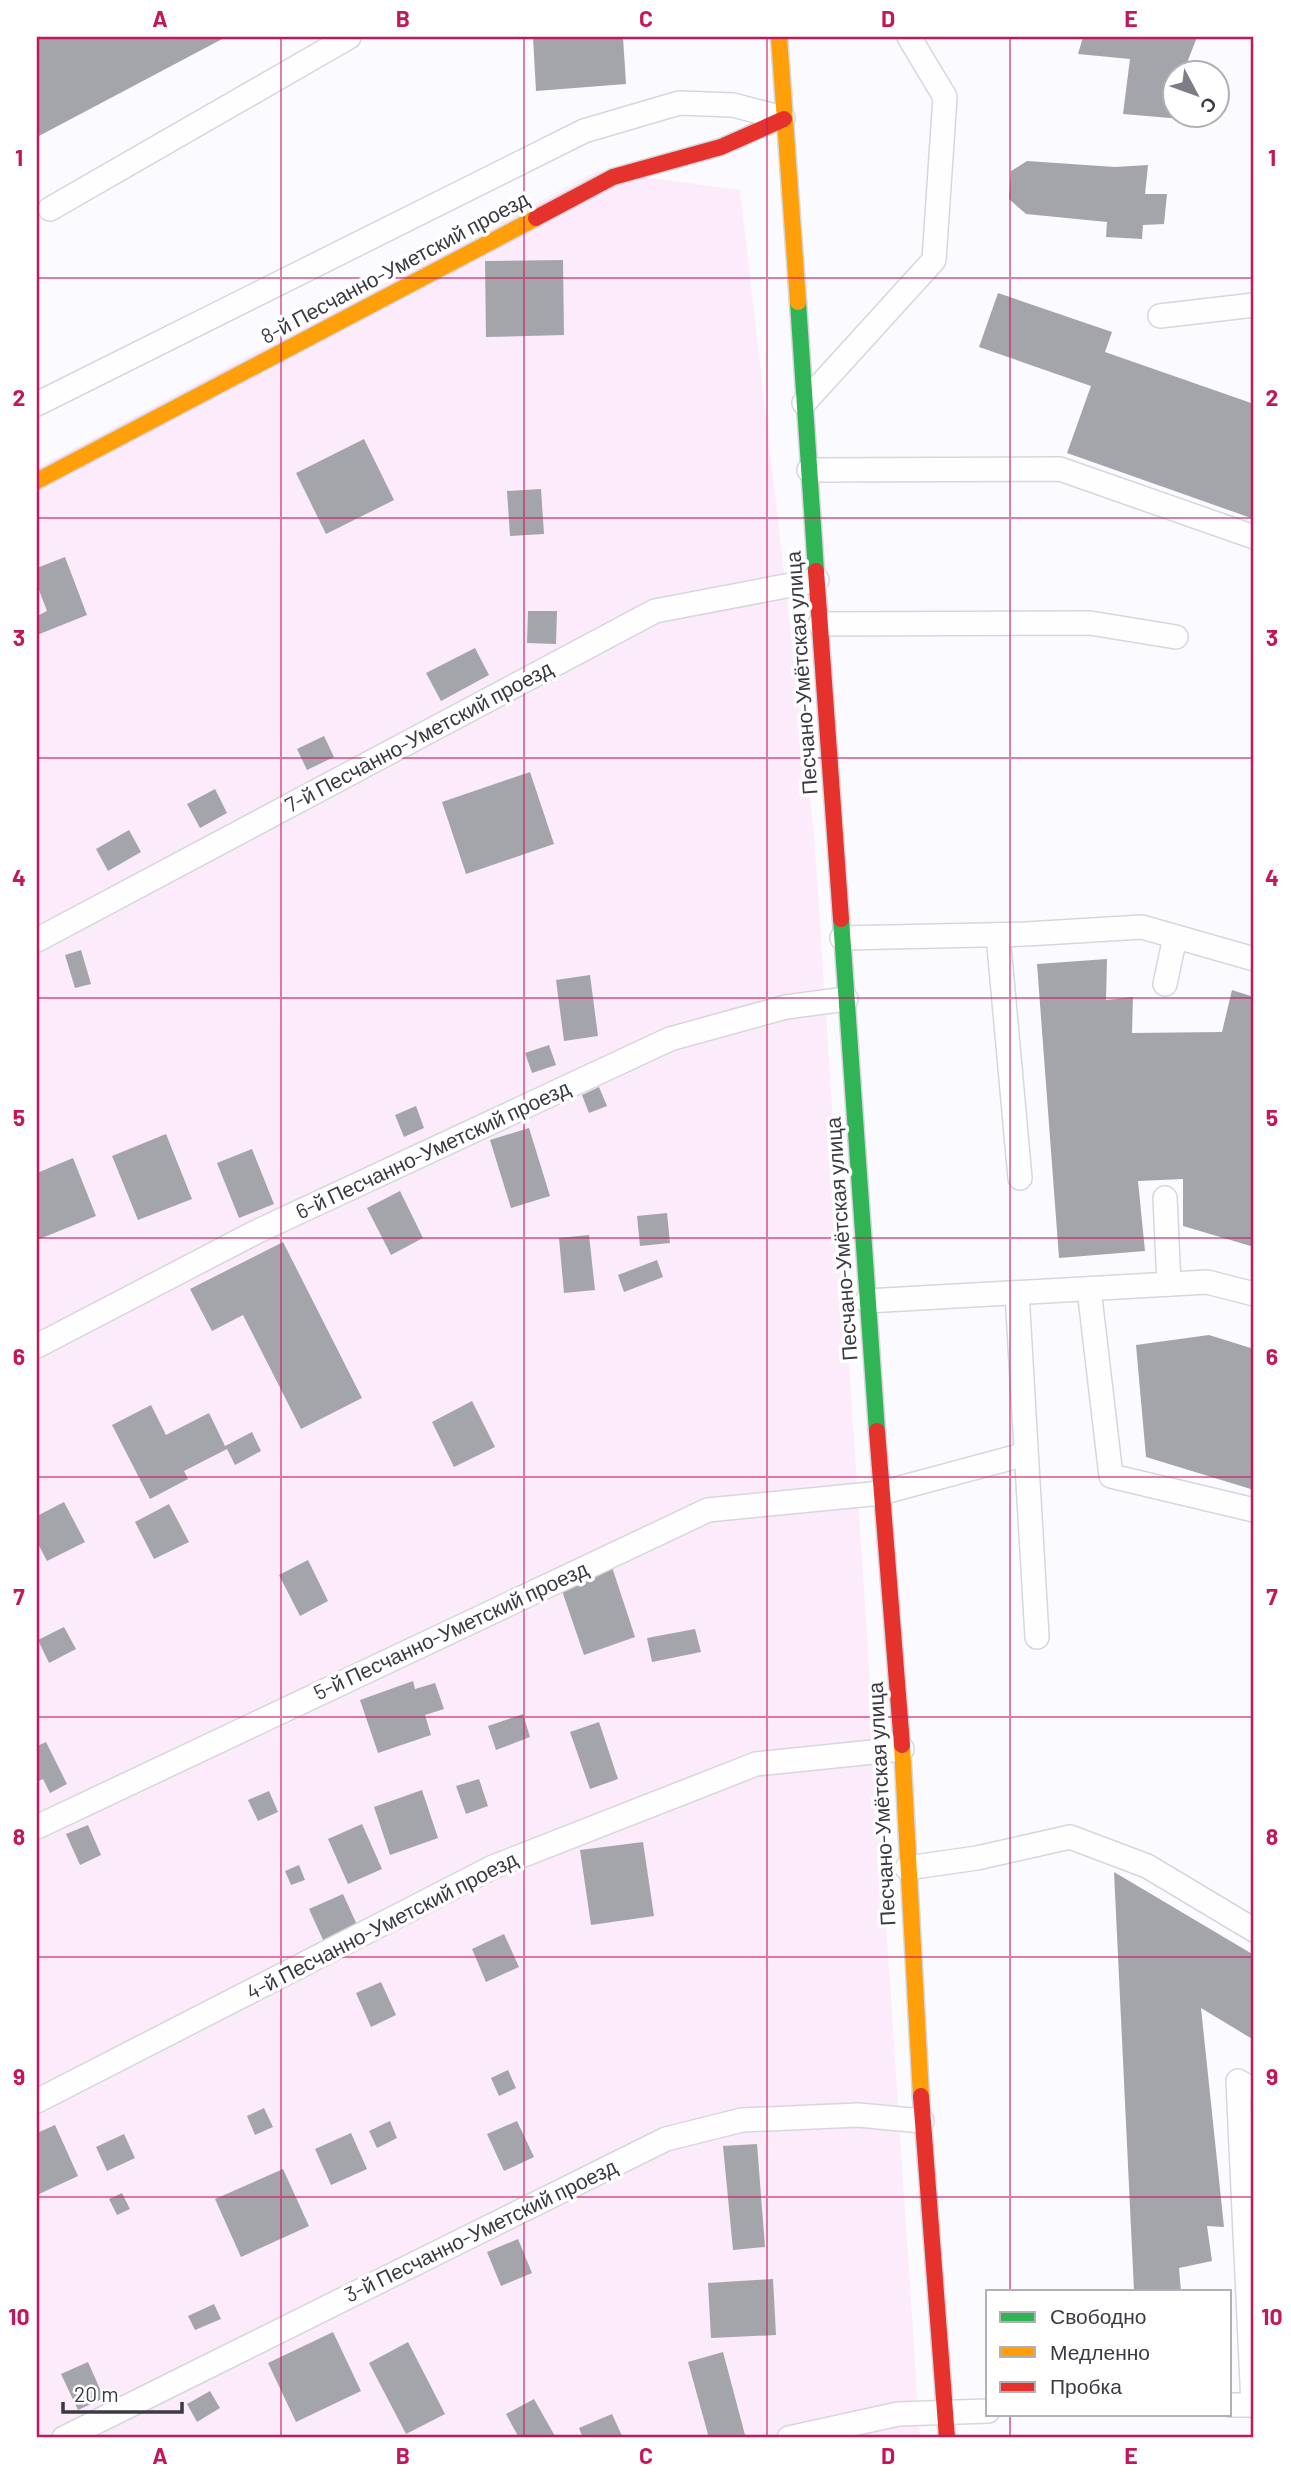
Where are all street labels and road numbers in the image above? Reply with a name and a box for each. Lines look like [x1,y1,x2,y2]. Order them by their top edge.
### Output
street label: 8-й Песчанно-Уметский проезд [256,185,533,348]
street label: Песчано-Умётская улица [779,550,821,796]
street label: 7-й Песчанно-Уметский проезд [280,654,556,817]
street label: 6-й Песчанно-Уметский проезд [291,1074,573,1223]
street label: Песчано-Умётская улица [819,1116,861,1362]
street label: 5-й Песчанно-Уметский проезд [309,1555,591,1704]
street label: Песчано-Умётская улица [862,1681,899,1927]
street label: 4-й Песчанно-Уметский проезд [242,1845,521,2004]
street label: 3-й Песчанно-Уметский проезд [340,2153,621,2307]

